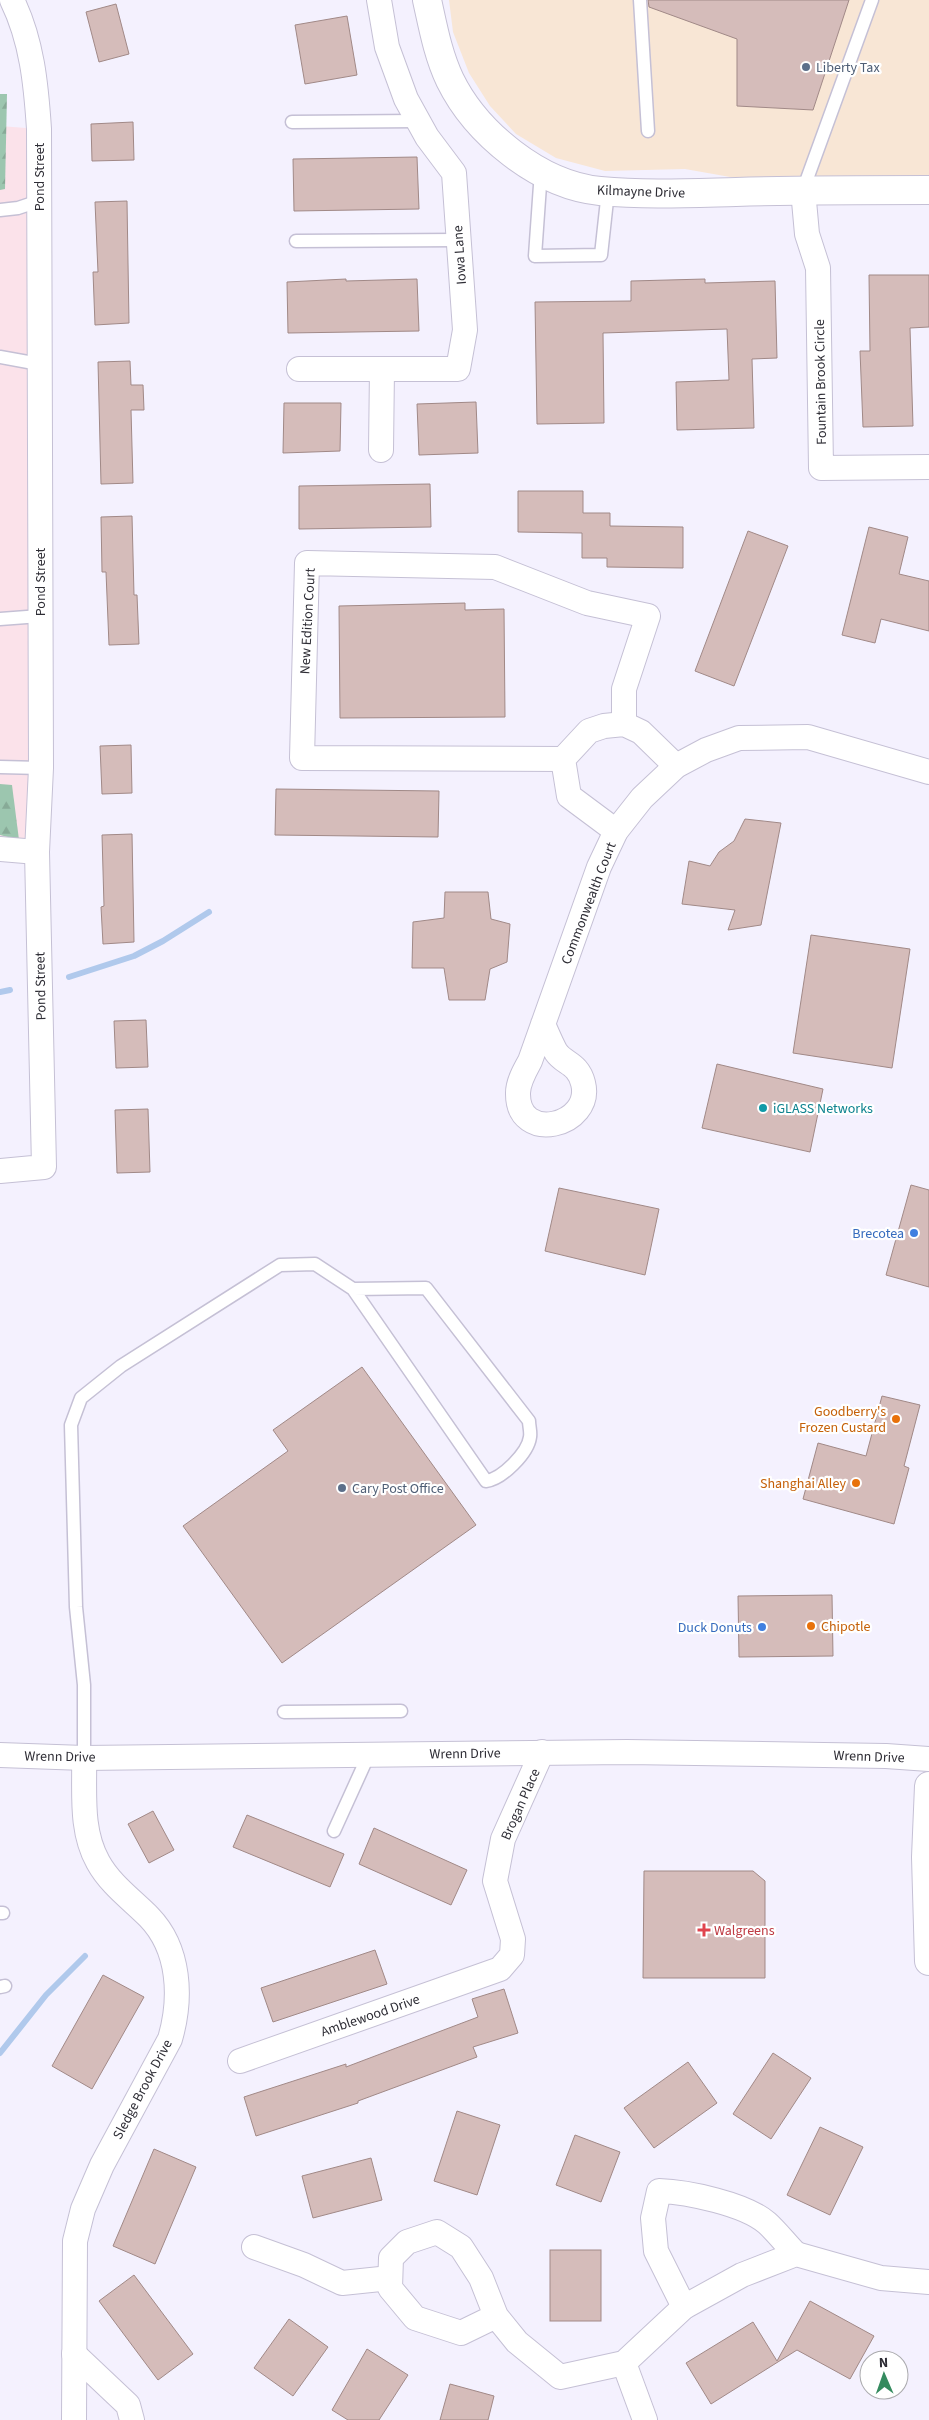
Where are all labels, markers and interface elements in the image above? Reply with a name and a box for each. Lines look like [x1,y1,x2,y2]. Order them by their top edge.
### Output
place label: Liberty Tax [816,58,880,78]
marker: Liberty Tax [800,61,812,73]
street label: Pond Street [30,142,50,211]
street label: Kilmayne Drive [597,180,685,204]
street label: Iowa Lane [448,225,472,285]
street label: Fountain Brook Circle [810,319,832,445]
street label: Pond Street [31,547,51,616]
street label: New Edition Court [295,567,321,675]
street label: Commonwealth Court [556,839,622,967]
street label: Pond Street [30,951,52,1020]
place label: iGLASS Networks [773,1099,873,1119]
marker: iGLASS Networks [757,1102,769,1114]
place label: Brecotea [852,1224,904,1244]
marker: Brecotea [908,1227,920,1239]
place label: Goodberry's Frozen Custard [799,1402,886,1438]
marker: Goodberry's Frozen Custard [890,1413,902,1425]
place label: Shanghai Alley [760,1474,846,1494]
marker: Shanghai Alley [850,1477,862,1489]
place label: Cary Post Office [352,1479,444,1499]
marker: Cary Post Office [336,1482,348,1494]
place label: Chipotle [821,1617,870,1637]
place label: Duck Donuts [678,1618,752,1638]
marker: Chipotle [805,1620,817,1632]
marker: Duck Donuts [756,1621,768,1633]
street label: Wrenn Drive [429,1743,501,1765]
street label: Wrenn Drive [24,1746,96,1768]
street label: Wrenn Drive [833,1746,905,1768]
street label: Brogan Place [496,1765,546,1843]
place label: Walgreens [714,1921,775,1941]
marker: Walgreens [698,1924,710,1936]
street label: Amblewood Drive [318,1990,423,2042]
street label: Sledge Brook Drive [108,2036,178,2143]
north arrow [859,2350,909,2400]
text: N [879,2353,889,2373]

